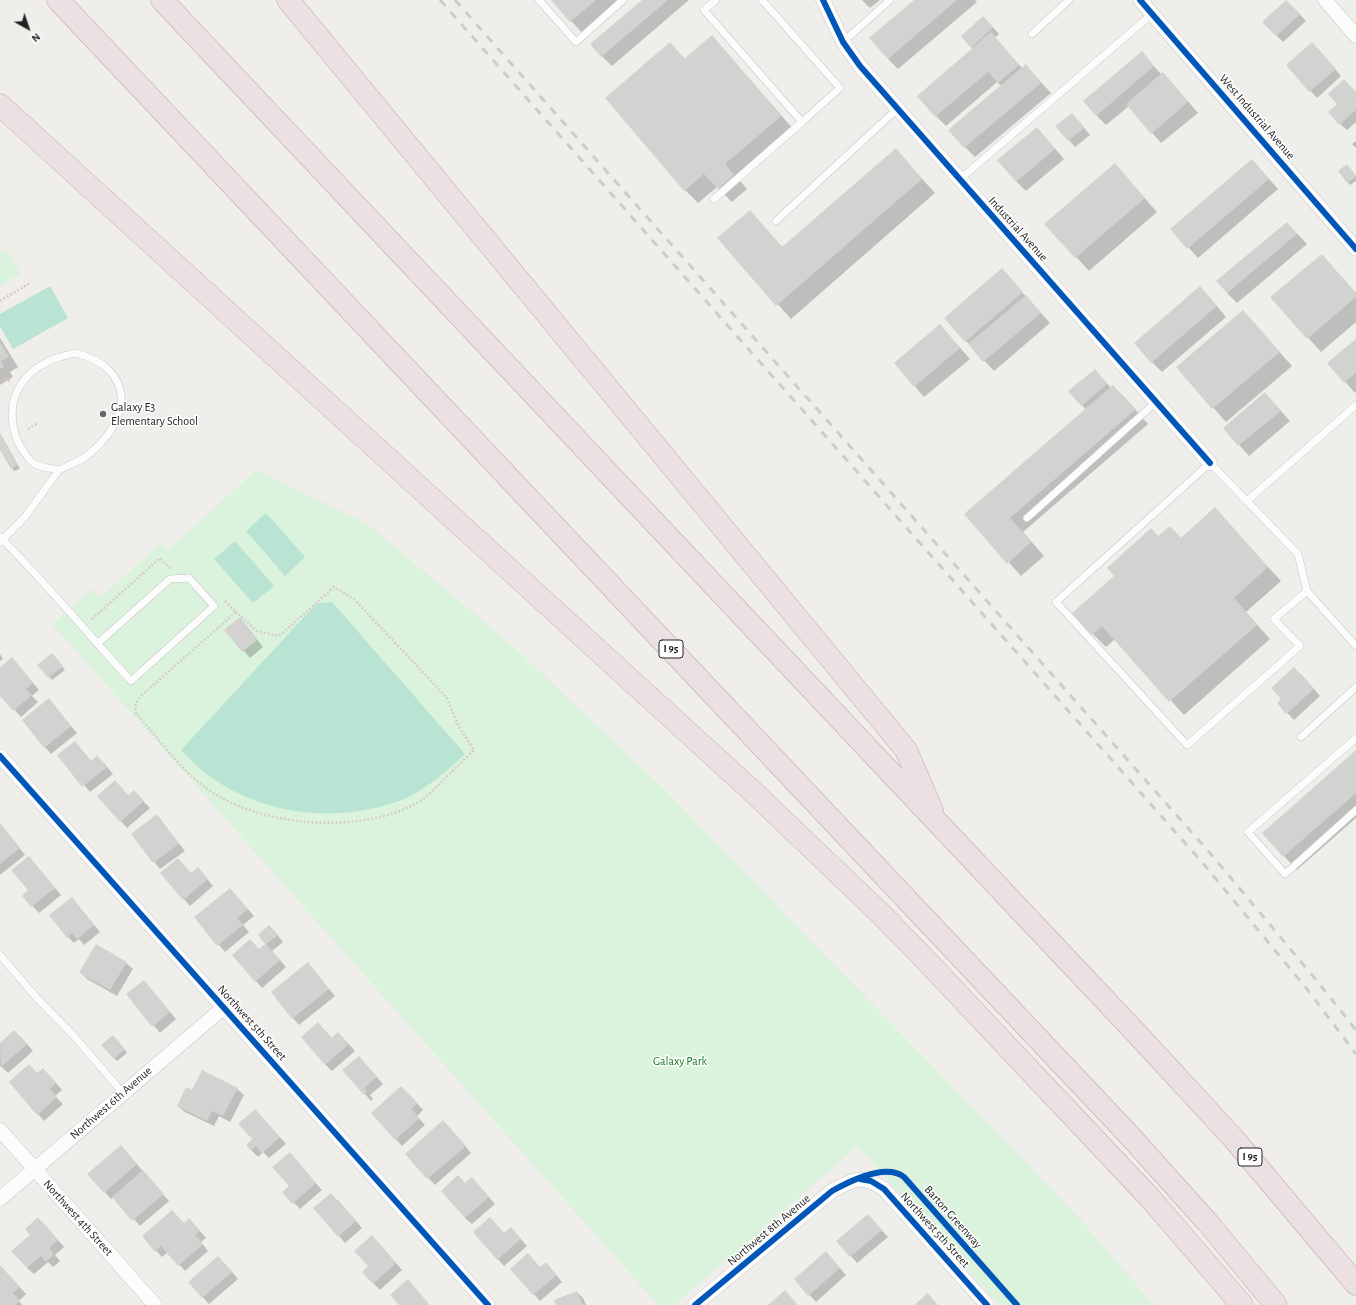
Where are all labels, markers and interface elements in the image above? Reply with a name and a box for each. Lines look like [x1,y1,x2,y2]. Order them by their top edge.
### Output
north arrow [8,8,48,48]
text: N [30,31,43,44]
street label: West Industrial Avenue [1216,71,1298,163]
street label: Industrial Avenue [985,194,1051,264]
place label: Galaxy E3 Elementary School [111,400,198,428]
marker: Galaxy E3 Elementary School [98,409,108,419]
road number: I 95 [659,640,683,658]
street label: Northwest 5th Street [214,982,290,1064]
park label: Galaxy Park [653,1054,707,1068]
street label: Northwest 6th Avenue [67,1064,155,1142]
road number: I 95 [1238,1148,1262,1166]
street label: Northwest 4th Street [40,1177,116,1259]
street label: Barton Greenway [921,1183,985,1251]
street label: Northwest 5th Street [897,1189,973,1271]
street label: Northwest 8th Avenue [725,1191,813,1269]

